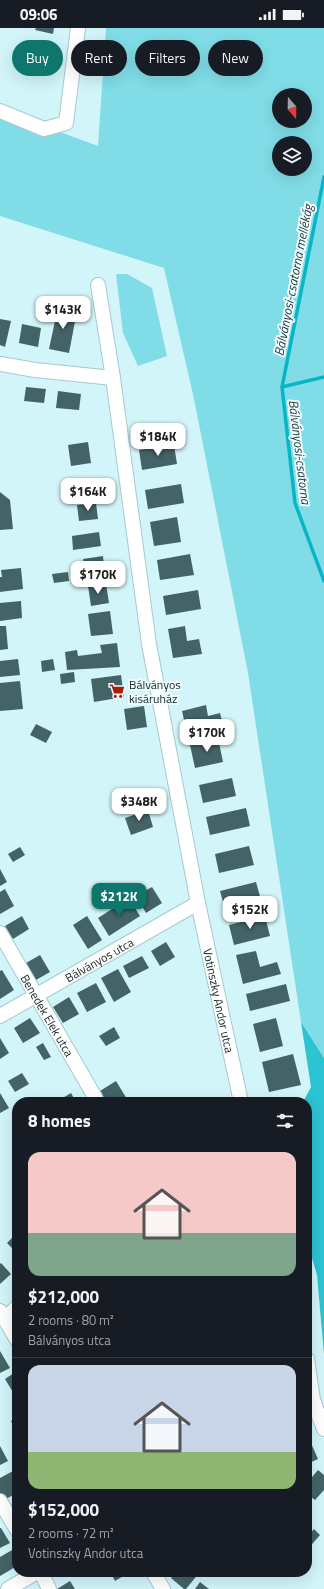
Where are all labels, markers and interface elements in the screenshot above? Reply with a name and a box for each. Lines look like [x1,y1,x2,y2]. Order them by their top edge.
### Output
text: 09:06 [20,3,57,26]
chip: Buy [12,40,63,76]
chip: Rent [71,40,127,76]
chip: Filters [135,40,200,76]
chip: New [208,40,263,76]
north arrow [272,88,312,128]
map controls [272,88,312,176]
button: layers [272,136,312,176]
water label: Bálványosi-csatorna mellékág [269,201,318,357]
pin: $143K [35,296,91,330]
text: $143K [45,299,81,319]
water label: Bálványosi-csatorna [284,399,317,507]
pin: $184K [130,423,186,457]
text: $184K [140,426,176,446]
pin: $164K [60,478,116,512]
text: $164K [70,481,106,501]
pin: $170K [70,561,126,595]
text: $170K [80,564,116,584]
place label: Bálványos kisáruház [129,675,181,708]
supermarket icon: Bálványos kisáruház [108,682,126,700]
pin: $170K [179,719,235,753]
text: $170K [189,722,225,742]
pin: $348K [111,788,167,822]
text: $348K [121,791,157,811]
pin: $212K [91,883,147,917]
text: $212K [101,886,137,906]
pin: $152K [222,896,278,930]
text: $152K [232,899,268,919]
street label: Bálványos utca [61,932,137,987]
street label: Votinszky Andor utca [199,947,240,1055]
street label: Benedek Elek utca [16,970,79,1060]
text: 8 homes [28,1108,91,1134]
icon: filters [274,1110,296,1132]
icon: home [126,1178,198,1250]
text: $212,000 [28,1284,99,1310]
text: 2 rooms · 80 m² [28,1310,114,1330]
text: Bálványos utca [28,1330,111,1350]
icon: home [126,1391,198,1463]
text: $152,000 [28,1497,99,1523]
text: 2 rooms · 72 m² [28,1523,114,1543]
text: Votinszky Andor utca [28,1543,143,1563]

